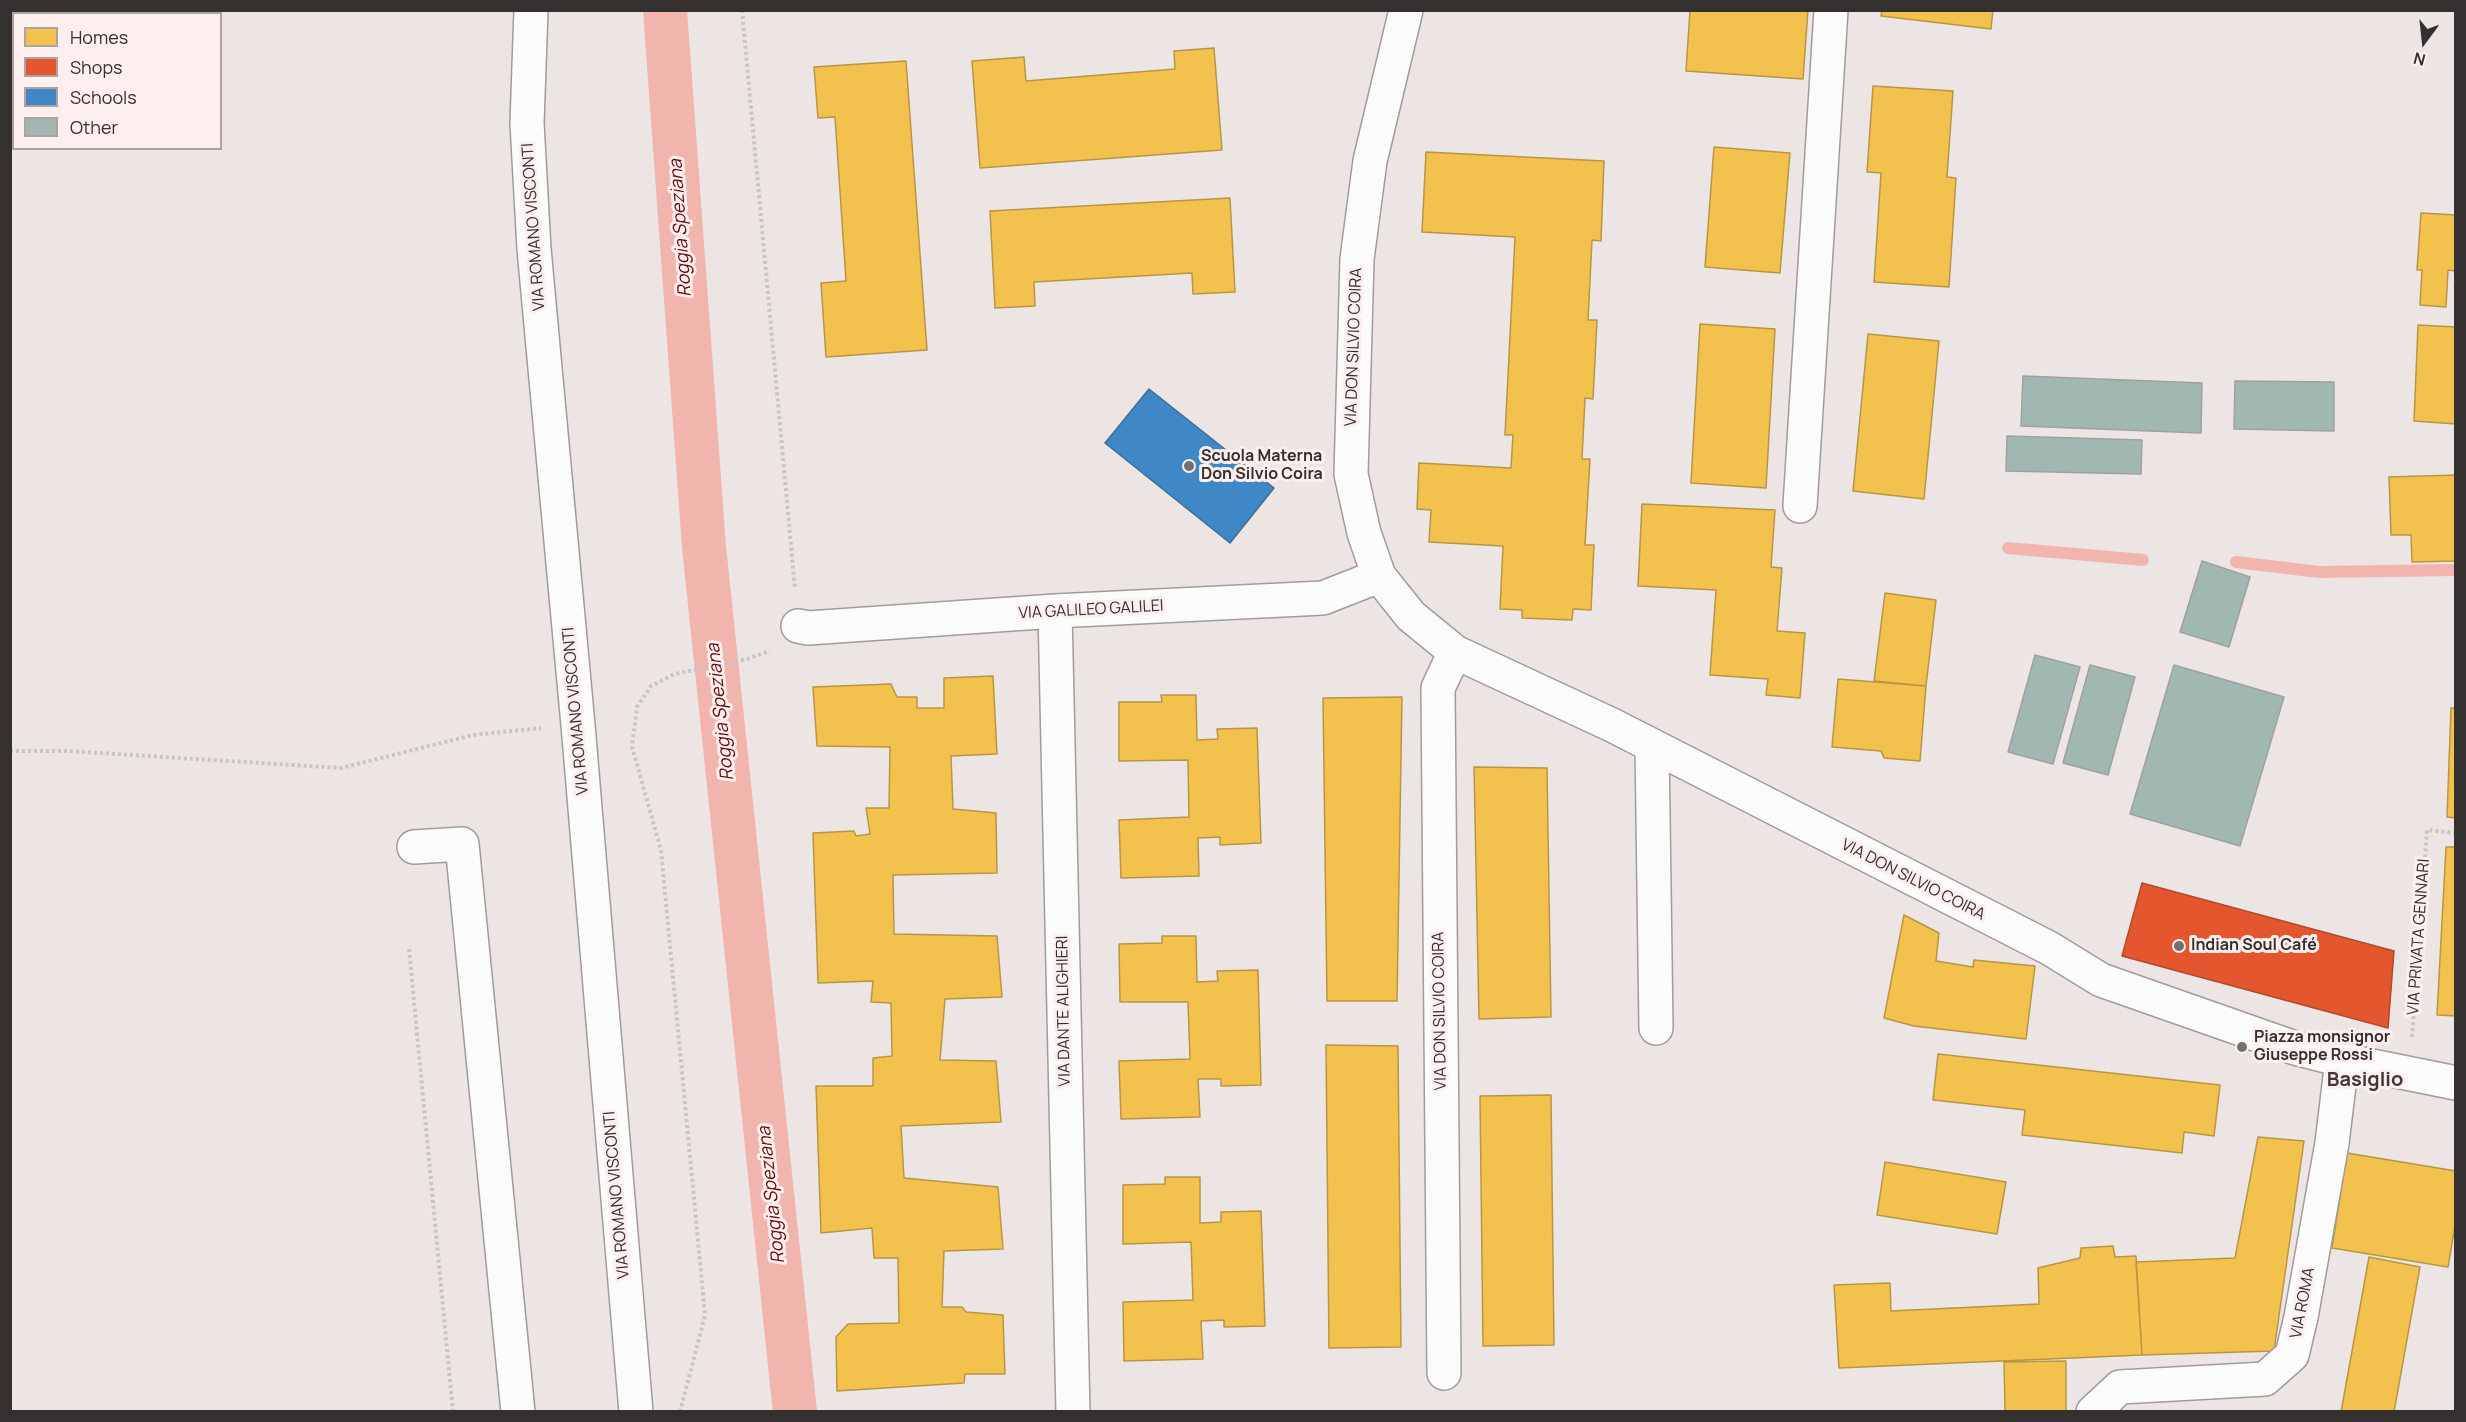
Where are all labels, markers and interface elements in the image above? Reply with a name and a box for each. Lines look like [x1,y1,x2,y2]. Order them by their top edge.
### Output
legend [12,12,222,150]
north arrow [2394,12,2454,72]
text: Homes [70,25,128,49]
text: N [2411,47,2428,72]
text: Shops [70,55,122,79]
text: Schools [70,85,137,109]
text: Other [70,115,118,139]
street label: VIA ROMANO VISCONTI [519,142,549,312]
water label: Roggia Speziana [665,159,697,297]
street label: VIA DON SILVIO COIRA [1342,267,1366,427]
place label: Scuola Materna Don Silvio Coira [1201,447,1323,485]
marker: Scuola Materna Don Silvio Coira [1182,459,1196,473]
street label: VIA GALILEO GALILEI [1018,597,1164,623]
street label: VIA ROMANO VISCONTI [559,626,593,796]
water label: Roggia Speziana [703,642,739,782]
street label: VIA DON SILVIO COIRA [1838,835,1988,925]
street label: VIA PRIVATA GENNARI [2404,858,2434,1016]
street label: VIA DON SILVIO COIRA [1429,931,1451,1091]
street label: VIA DANTE ALIGHIERI [1053,935,1075,1087]
place label: Indian Soul Café [2191,936,2317,956]
marker: Indian Soul Café [2172,939,2186,953]
place label: Piazza monsignor Giuseppe Rossi [2254,1028,2390,1066]
marker: Piazza monsignor Giuseppe Rossi [2235,1040,2249,1054]
district label: Basiglio [2327,1068,2403,1092]
street label: VIA ROMANO VISCONTI [600,1110,634,1280]
water label: Roggia Speziana [754,1125,790,1265]
street label: VIA ROMA [2287,1266,2319,1340]

